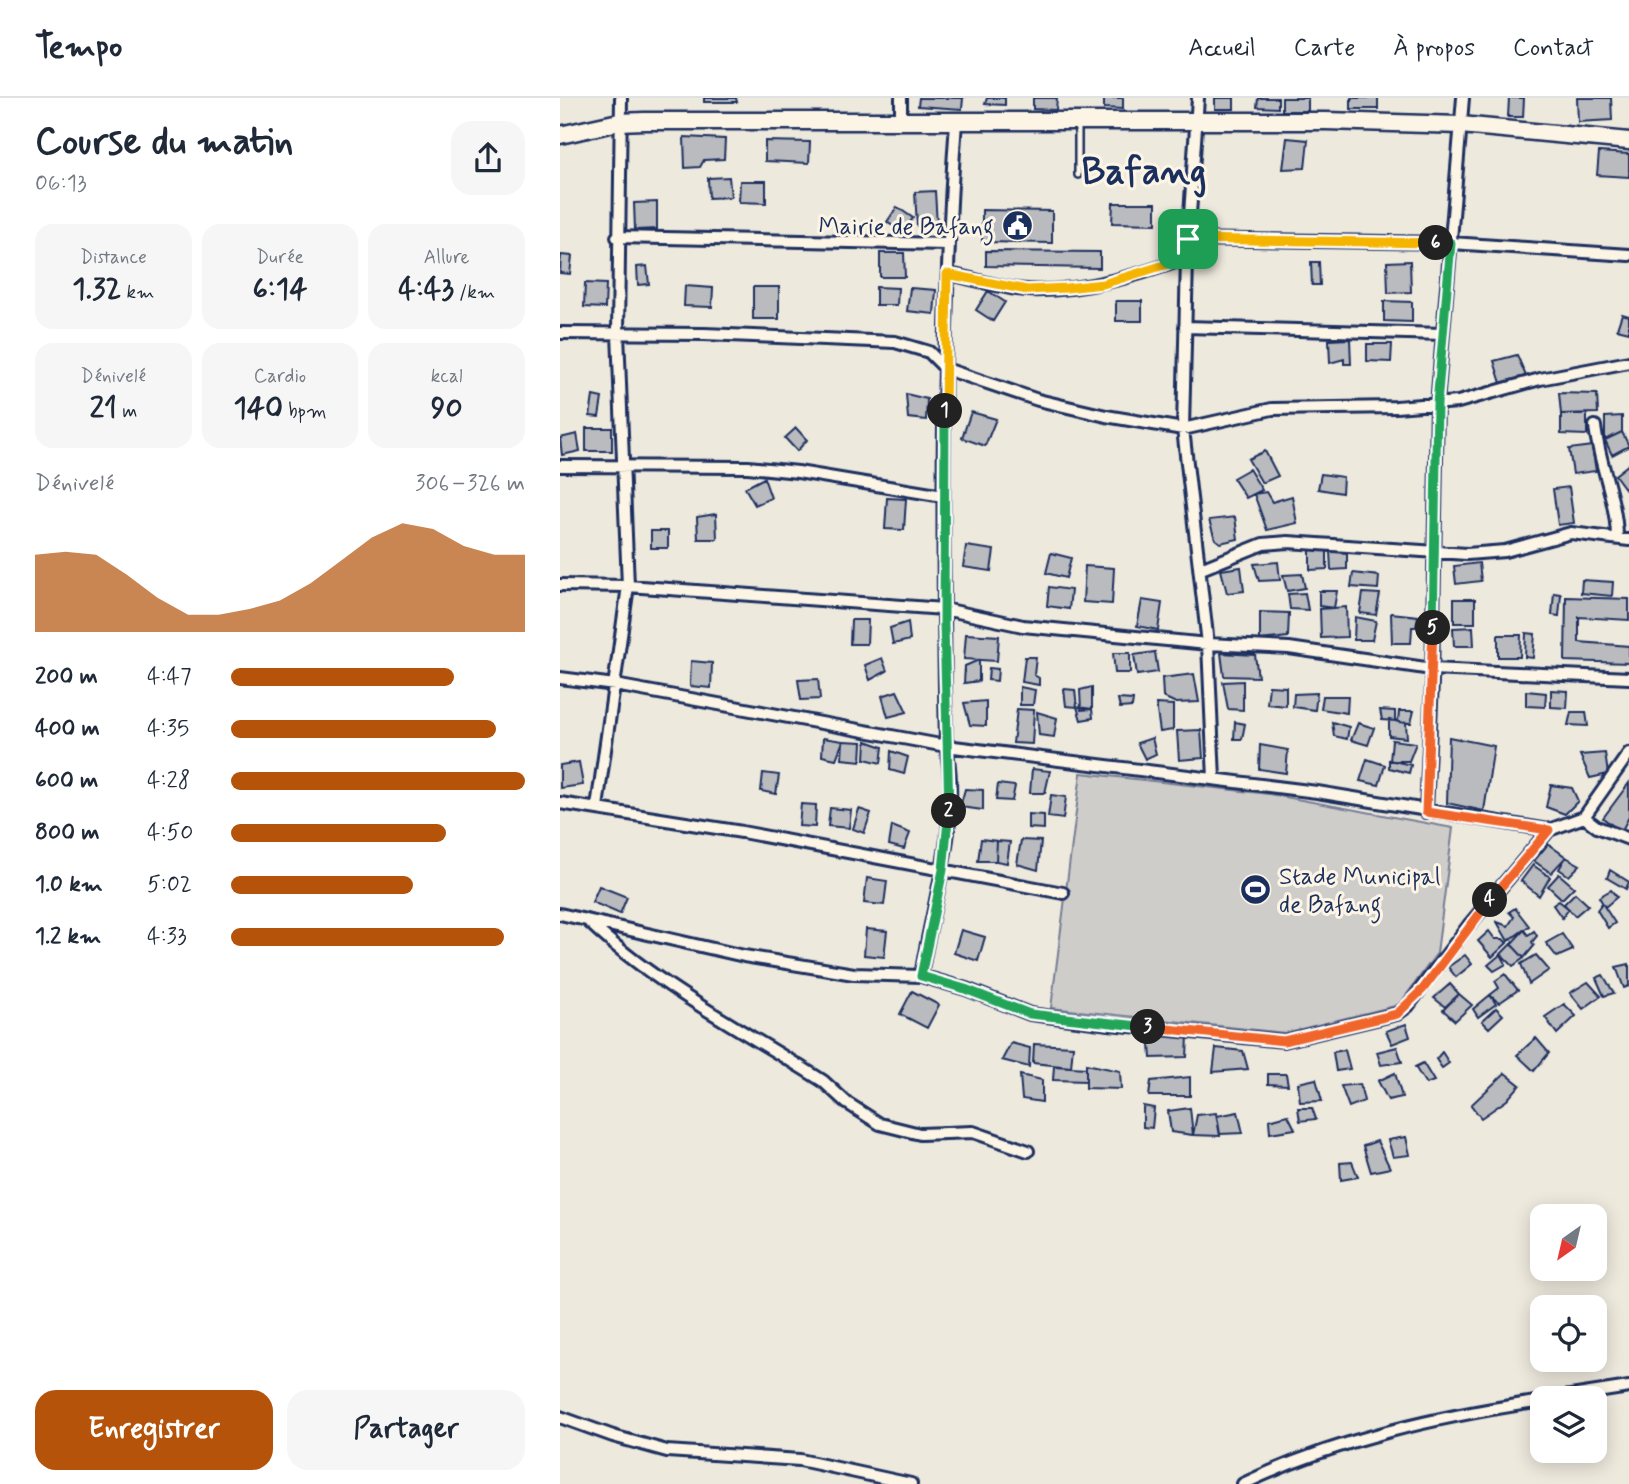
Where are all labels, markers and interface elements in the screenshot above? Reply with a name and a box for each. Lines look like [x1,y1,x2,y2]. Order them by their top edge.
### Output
text: Tempo [35,26,122,70]
text: Accueil [1188,33,1256,64]
text: Carte [1294,33,1355,64]
text: À propos [1393,33,1475,64]
text: Contact [1513,33,1594,64]
text: Course du matin [35,118,293,167]
button: share [451,121,525,195]
district label: Bafang [1082,148,1206,198]
text: 06:13 [35,169,87,199]
public building icon: Mairie de Bafang [1000,209,1034,243]
pin [1158,209,1218,269]
place label: Mairie de Bafang [818,212,994,246]
icon: arrive [1169,220,1207,258]
pin: 6 [1418,226,1454,260]
text: 6 [1431,230,1440,255]
text: Distance [80,245,147,270]
text: Durée [256,245,304,270]
text: Allure [424,245,469,270]
text: 1.32 [72,270,121,309]
text: 6:14 [252,270,307,309]
text: 4:43 [398,270,454,309]
text: km [121,280,154,305]
text: /km [454,280,495,305]
text: Dénivelé [81,364,146,389]
text: Cardio [254,364,306,389]
text: kcal [431,364,463,389]
text: 21 [89,389,117,428]
text: 140 [233,389,283,428]
text: 90 [431,389,463,428]
pin: 1 [928,394,962,428]
text: 1 [940,398,949,423]
text: m [117,399,137,424]
text: bpm [283,399,327,424]
text: Dénivelé [35,469,114,499]
text: 306–326 m [415,469,525,499]
pin: 5 [1416,610,1450,646]
text: 5 [1427,615,1438,640]
text: 200 m [35,662,98,692]
text: 4:47 [147,662,191,692]
text: 400 m [35,714,100,744]
text: 4:35 [147,714,189,744]
text: 600 m [35,766,98,796]
text: 4:28 [147,766,190,796]
pin: 2 [932,794,966,828]
text: 2 [944,798,953,823]
text: 800 m [35,818,99,848]
text: 4:50 [147,818,193,848]
place label: Stade Municipal de Bafang [1279,862,1441,924]
text: 1.0 km [35,870,103,900]
text: 5:02 [147,870,192,900]
sports icon: Stade Municipal de Bafang [1239,873,1273,907]
pin: 4 [1472,882,1508,918]
text: 4 [1484,887,1495,912]
text: 1.2 km [35,922,101,952]
text: 4:33 [147,922,187,952]
pin: 3 [1130,1010,1166,1044]
text: 3 [1143,1014,1152,1039]
north arrow [1530,1204,1606,1281]
map controls [1530,1204,1607,1463]
button: locate [1530,1295,1607,1372]
button: layers [1530,1386,1607,1463]
button: Enregistrer [35,1390,273,1470]
button: Partager [287,1390,525,1470]

